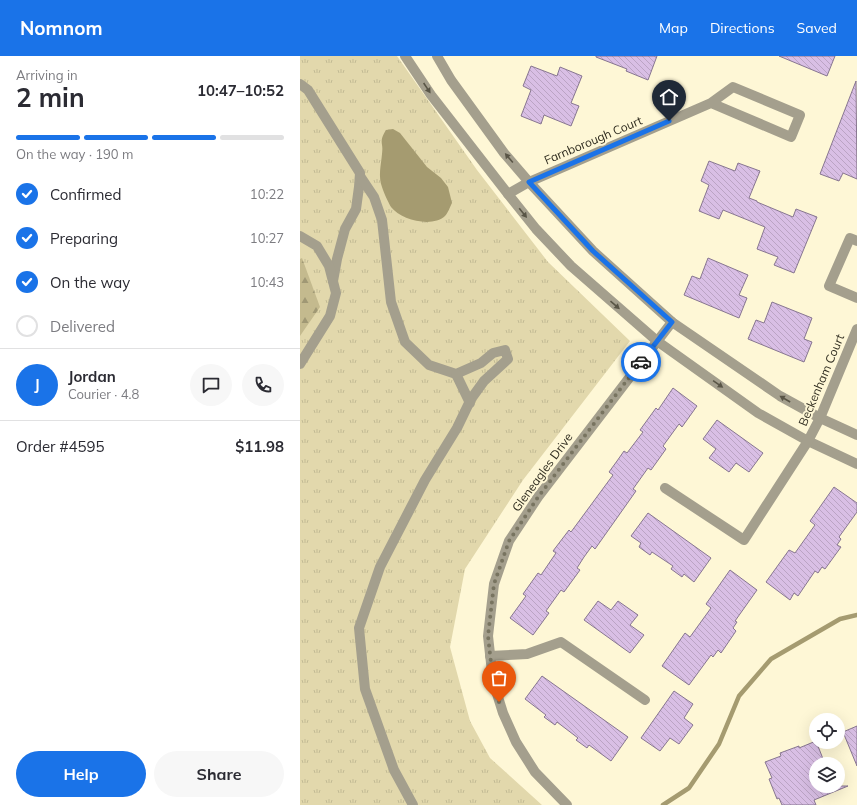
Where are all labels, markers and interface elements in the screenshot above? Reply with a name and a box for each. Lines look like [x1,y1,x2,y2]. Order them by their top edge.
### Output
text: Nomnom [20,16,102,40]
text: Map [659,19,688,37]
text: Directions [710,19,775,37]
text: Saved [797,19,837,37]
text: Arriving in [16,67,78,83]
pin [652,80,686,121]
text: 2 min [16,81,85,114]
text: 10:47–10:52 [197,81,284,100]
one-way arrow [423,83,431,93]
icon: home [658,86,680,108]
street label: Farnborough Court [542,113,644,167]
text: On the way · 190 m [16,146,133,162]
one-way arrow [504,153,513,164]
icon: check [16,183,38,205]
text: Confirmed [50,185,121,204]
text: 10:22 [250,186,284,202]
one-way arrow [519,208,528,219]
icon: check [16,227,38,249]
text: Preparing [50,229,118,248]
text: 10:27 [250,230,284,246]
icon: check [16,271,38,293]
text: On the way [50,273,130,292]
text: 10:43 [250,274,284,290]
one-way arrow [610,300,621,309]
text: Delivered [50,317,115,336]
street label: Beckenham Court [795,332,847,428]
courier [621,342,661,382]
icon: car [630,351,652,373]
button: chat [190,364,232,406]
button: phone [242,364,284,406]
text: Jordan [68,367,116,386]
text: J [34,375,40,394]
one-way arrow [713,380,723,388]
text: Courier · 4.8 [68,386,139,402]
one-way arrow [779,395,791,402]
street label: Gleneagles Drive [508,430,576,514]
text: Order #4595 [16,437,104,456]
text: $11.98 [235,437,284,456]
pin [482,661,516,702]
icon: bag [488,667,510,689]
map controls [809,713,845,793]
button: locate [809,713,845,749]
button: Help [16,751,146,797]
button: Share [154,751,284,797]
button: layers [809,757,845,793]

